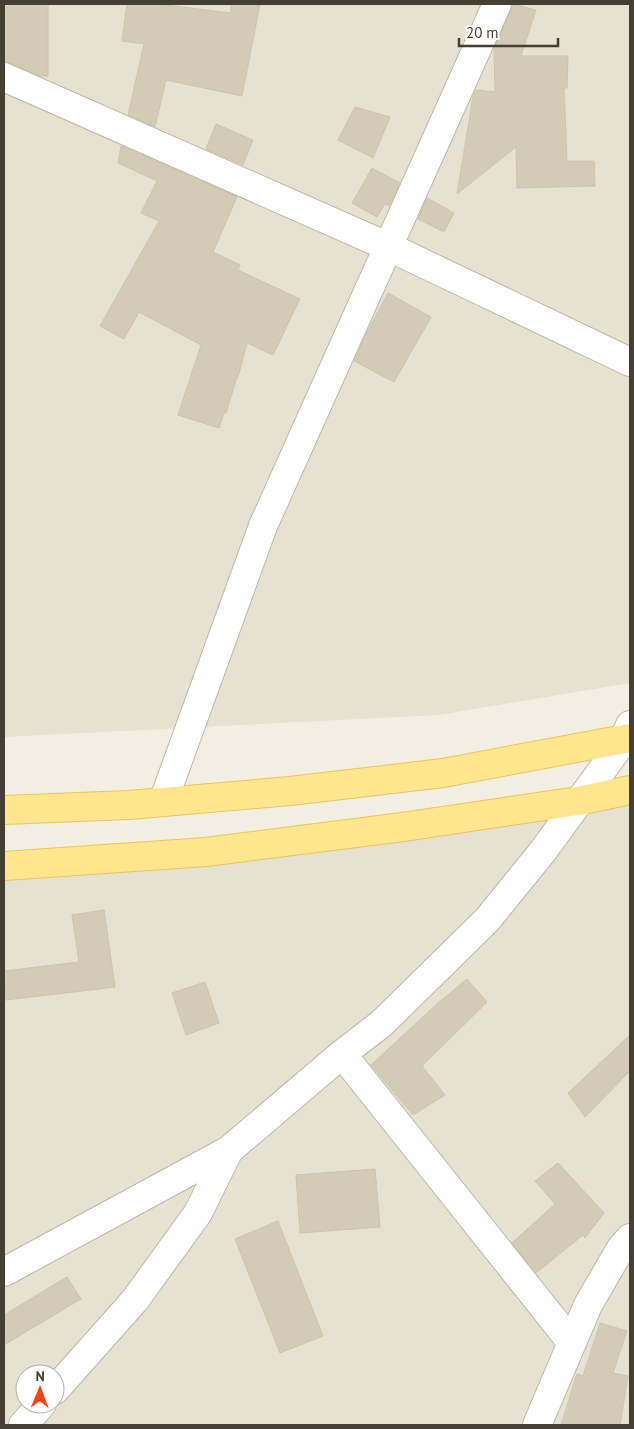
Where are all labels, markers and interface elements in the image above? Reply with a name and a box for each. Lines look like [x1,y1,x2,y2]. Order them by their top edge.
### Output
scale bar [459,15,558,47]
text: 20 m [466,23,499,42]
north arrow [15,1364,65,1414]
text: N [35,1367,45,1385]

